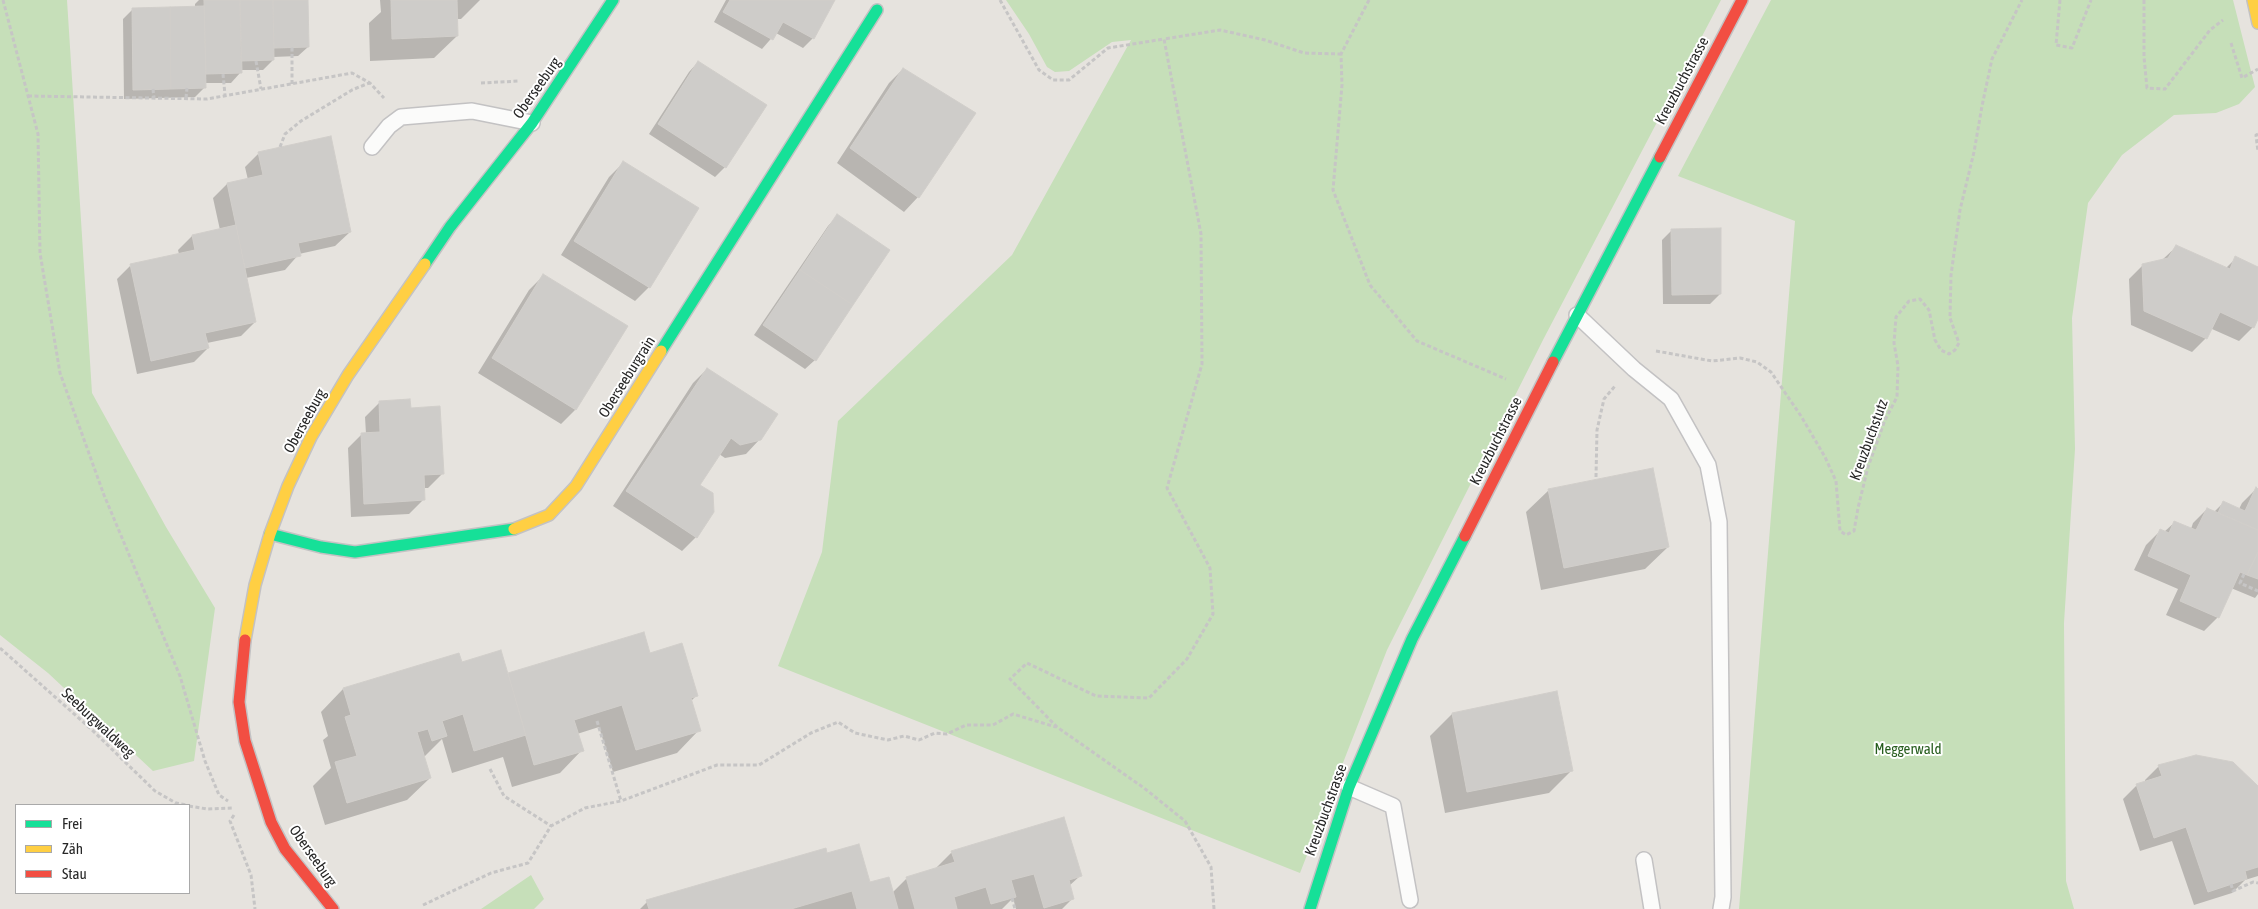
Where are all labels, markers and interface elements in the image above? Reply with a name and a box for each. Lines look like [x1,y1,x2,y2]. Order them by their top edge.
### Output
street label: Kreuzbuchstrasse [1651,34,1713,128]
street label: Oberseeburg [509,54,565,122]
street label: Oberseeburgrain [595,333,659,421]
street label: Oberseeburg [280,386,330,456]
street label: Kreuzbuchstrasse [1466,394,1526,488]
street label: Kreuzbuchstutz [1846,397,1892,483]
street label: Seeburgwaldweg [58,685,138,761]
park label: Meggerwald [1874,740,1942,758]
street label: Kreuzbuchstrasse [1301,762,1351,858]
legend [15,804,190,894]
text: Frei [62,815,82,832]
street label: Oberseeburg [285,822,341,890]
text: Zäh [62,840,83,857]
text: Stau [62,865,87,882]

